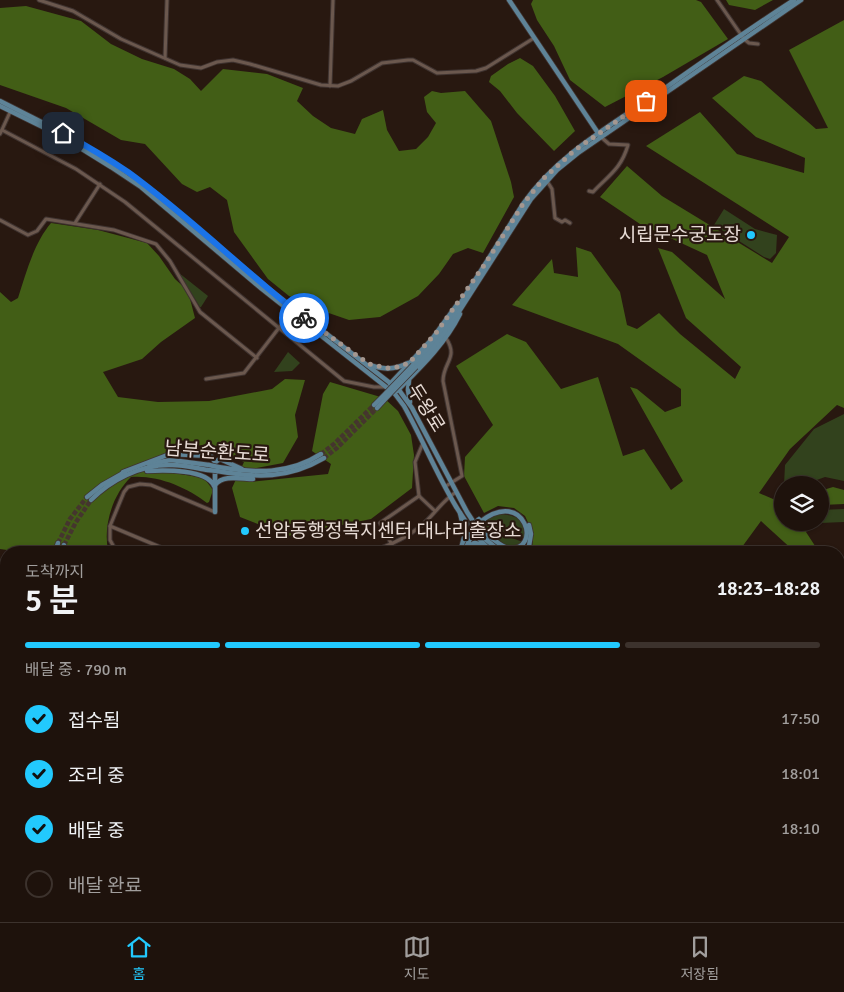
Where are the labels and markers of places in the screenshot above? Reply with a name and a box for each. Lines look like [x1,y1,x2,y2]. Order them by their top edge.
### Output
pin [625,80,667,122]
pin [42,112,84,154]
place label: 시립문수궁도장 [619,223,741,247]
marker: 시립문수궁도장 [745,229,757,241]
place label: 선암동행정복지센터 대나리출장소 [255,519,521,543]
marker: 선암동행정복지센터 대나리출장소 [239,525,251,537]

